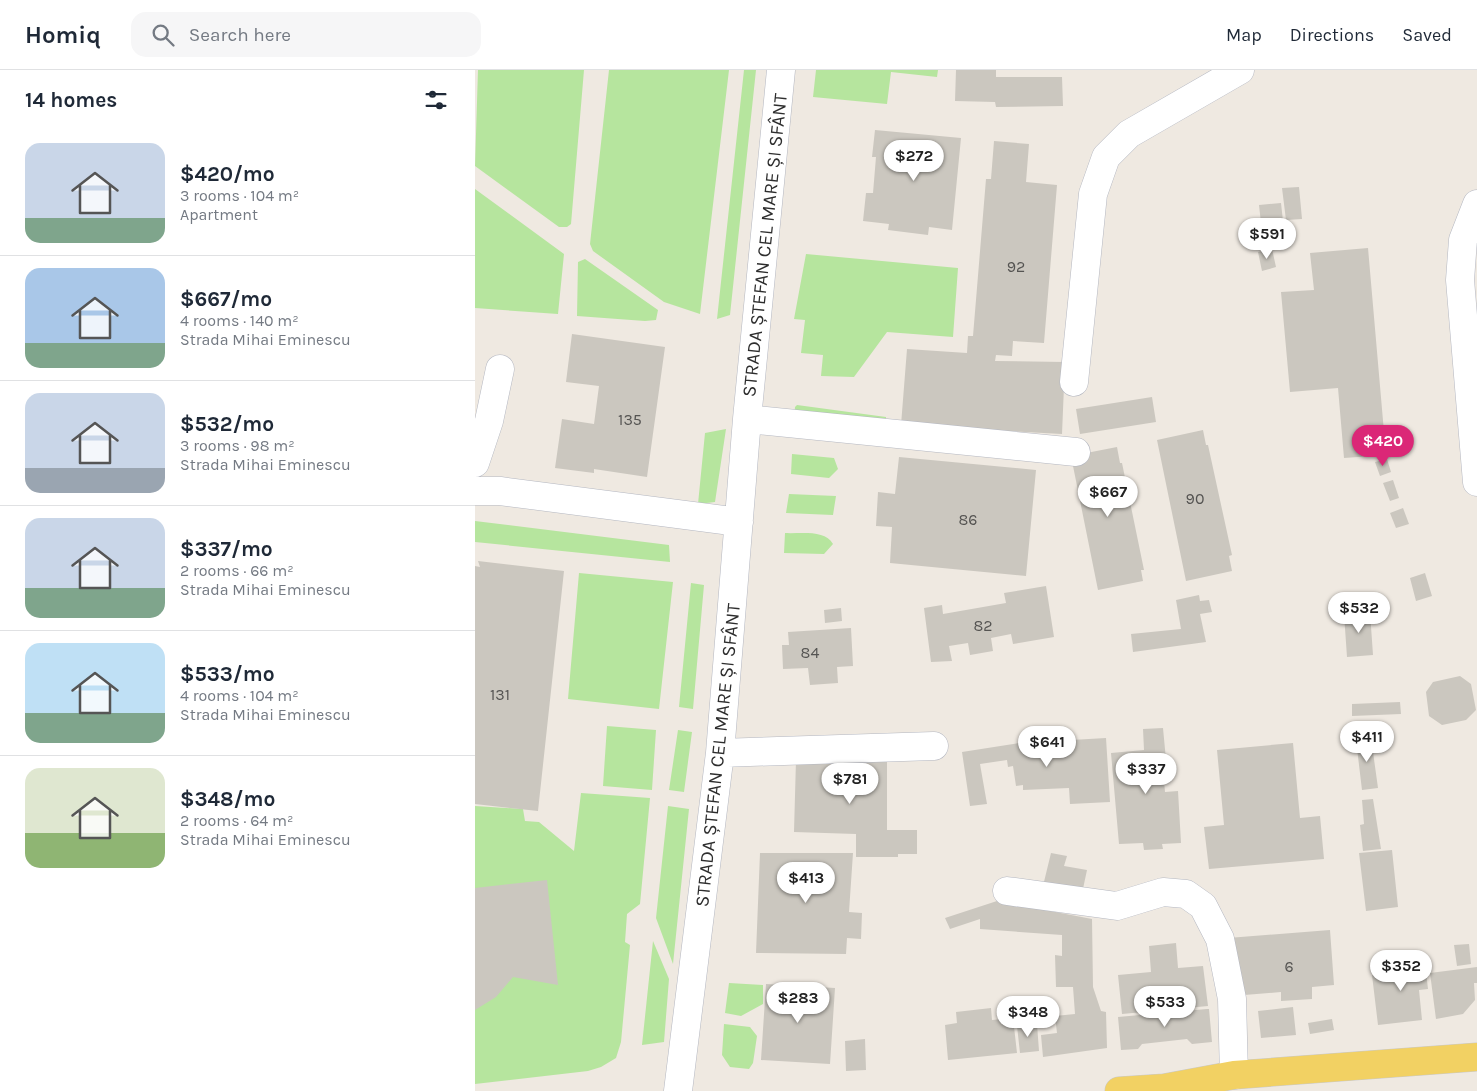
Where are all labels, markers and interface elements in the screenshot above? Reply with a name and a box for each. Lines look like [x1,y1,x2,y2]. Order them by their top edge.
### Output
search box [131,12,481,57]
text: Homiq [25,21,101,49]
icon: search [149,21,177,49]
text: Search here [189,24,291,46]
text: Map [1226,24,1262,46]
text: Directions [1290,24,1374,46]
text: Saved [1402,24,1452,46]
icon: filters [422,86,450,114]
text: 14 homes [25,88,117,112]
street label: STRADA ȘTEFAN CEL MARE ȘI SFÂNT [738,92,792,398]
pin: $272 [884,140,944,182]
text: $272 [895,146,933,165]
text: $420/mo [180,162,275,186]
icon: home [65,163,125,223]
text: 3 rooms · 104 m² [180,186,299,205]
text: Apartment [180,205,258,224]
pin: $591 [1237,218,1297,260]
text: $591 [1249,224,1285,243]
house number: 92 [1007,257,1025,276]
text: $667/mo [180,287,272,311]
icon: home [65,288,125,348]
text: 4 rooms · 140 m² [180,311,299,330]
text: Strada Mihai Eminescu [180,330,351,349]
house number: 135 [618,410,642,429]
text: $532/mo [180,412,274,436]
icon: home [65,413,125,473]
pin: $420 [1353,424,1413,467]
text: $420 [1363,431,1403,450]
text: 3 rooms · 98 m² [180,436,295,455]
text: Strada Mihai Eminescu [180,455,351,474]
pin: $667 [1078,476,1138,518]
text: $667 [1089,482,1127,501]
house number: 90 [1186,489,1204,508]
house number: 86 [959,510,978,529]
text: $337/mo [180,537,273,561]
icon: home [65,538,125,598]
text: 2 rooms · 66 m² [180,561,294,580]
text: Strada Mihai Eminescu [180,580,351,599]
pin: $532 [1329,592,1389,634]
text: $532 [1339,598,1379,617]
street label: STRADA ȘTEFAN CEL MARE ȘI SFÂNT [691,602,745,908]
house number: 82 [973,616,993,635]
house number: 84 [801,643,819,662]
text: $533/mo [180,662,275,686]
icon: home [65,663,125,723]
house number: 131 [490,685,510,704]
text: 4 rooms · 104 m² [180,686,299,705]
text: Strada Mihai Eminescu [180,705,351,724]
pin: $411 [1337,720,1397,763]
pin: $641 [1017,726,1077,768]
text: $411 [1351,727,1383,746]
text: $641 [1029,732,1065,751]
pin: $337 [1116,752,1176,795]
text: $337 [1127,759,1165,778]
pin: $781 [820,762,880,805]
text: $781 [832,769,868,788]
text: $348/mo [180,787,275,811]
icon: home [65,788,125,848]
text: 2 rooms · 64 m² [180,811,293,830]
text: Strada Mihai Eminescu [180,830,351,849]
pin: $413 [776,862,836,904]
text: $413 [788,868,824,887]
pin: $352 [1371,950,1431,992]
text: $352 [1381,956,1421,975]
house number: 6 [1284,957,1294,976]
pin: $283 [768,982,828,1024]
pin: $533 [1135,986,1195,1028]
text: $283 [778,988,819,1007]
text: $533 [1145,992,1185,1011]
pin: $348 [998,996,1058,1038]
text: $348 [1008,1002,1048,1021]

